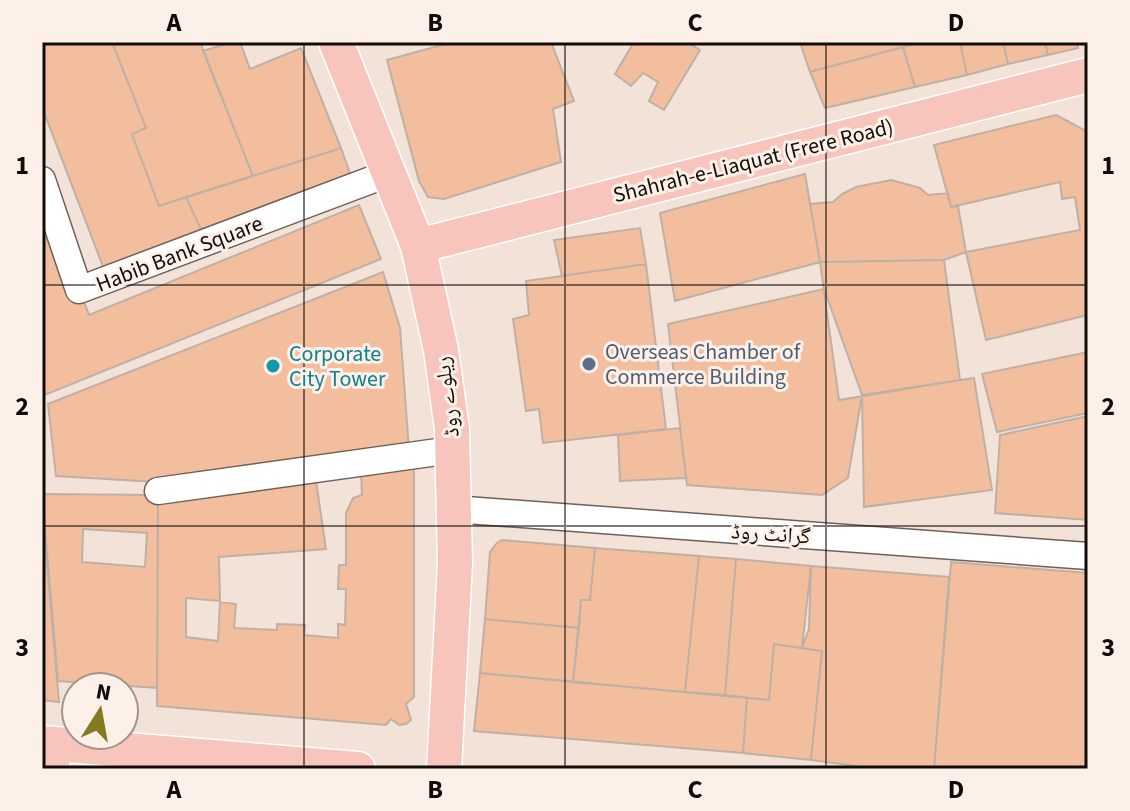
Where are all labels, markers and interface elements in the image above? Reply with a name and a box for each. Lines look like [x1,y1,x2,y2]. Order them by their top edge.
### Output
text: A [166,4,183,41]
text: B [427,4,443,41]
text: C [687,4,703,41]
text: D [948,4,964,41]
street label: Shahrah-e-Liaquat (Frere Road) [610,111,897,211]
text: 1 [15,147,29,184]
text: 1 [1101,147,1115,184]
street label: Habib Bank Square [91,207,267,300]
place label: Overseas Chamber of Commerce Building [605,336,802,393]
place label: Corporate City Tower [289,338,386,395]
street label: ریلوے روڈ [426,355,468,439]
marker: Overseas Chamber of Commerce Building [580,355,598,373]
marker: Corporate City Tower [264,357,282,375]
text: 2 [15,388,29,425]
text: 2 [1101,388,1115,425]
street label: گرانٹ روڈ [730,515,812,553]
text: 3 [15,629,29,666]
text: 3 [1101,629,1115,666]
north arrow [60,671,140,751]
text: N [93,675,114,709]
text: A [166,771,183,808]
text: B [427,771,443,808]
text: C [687,771,703,808]
text: D [948,771,964,808]

